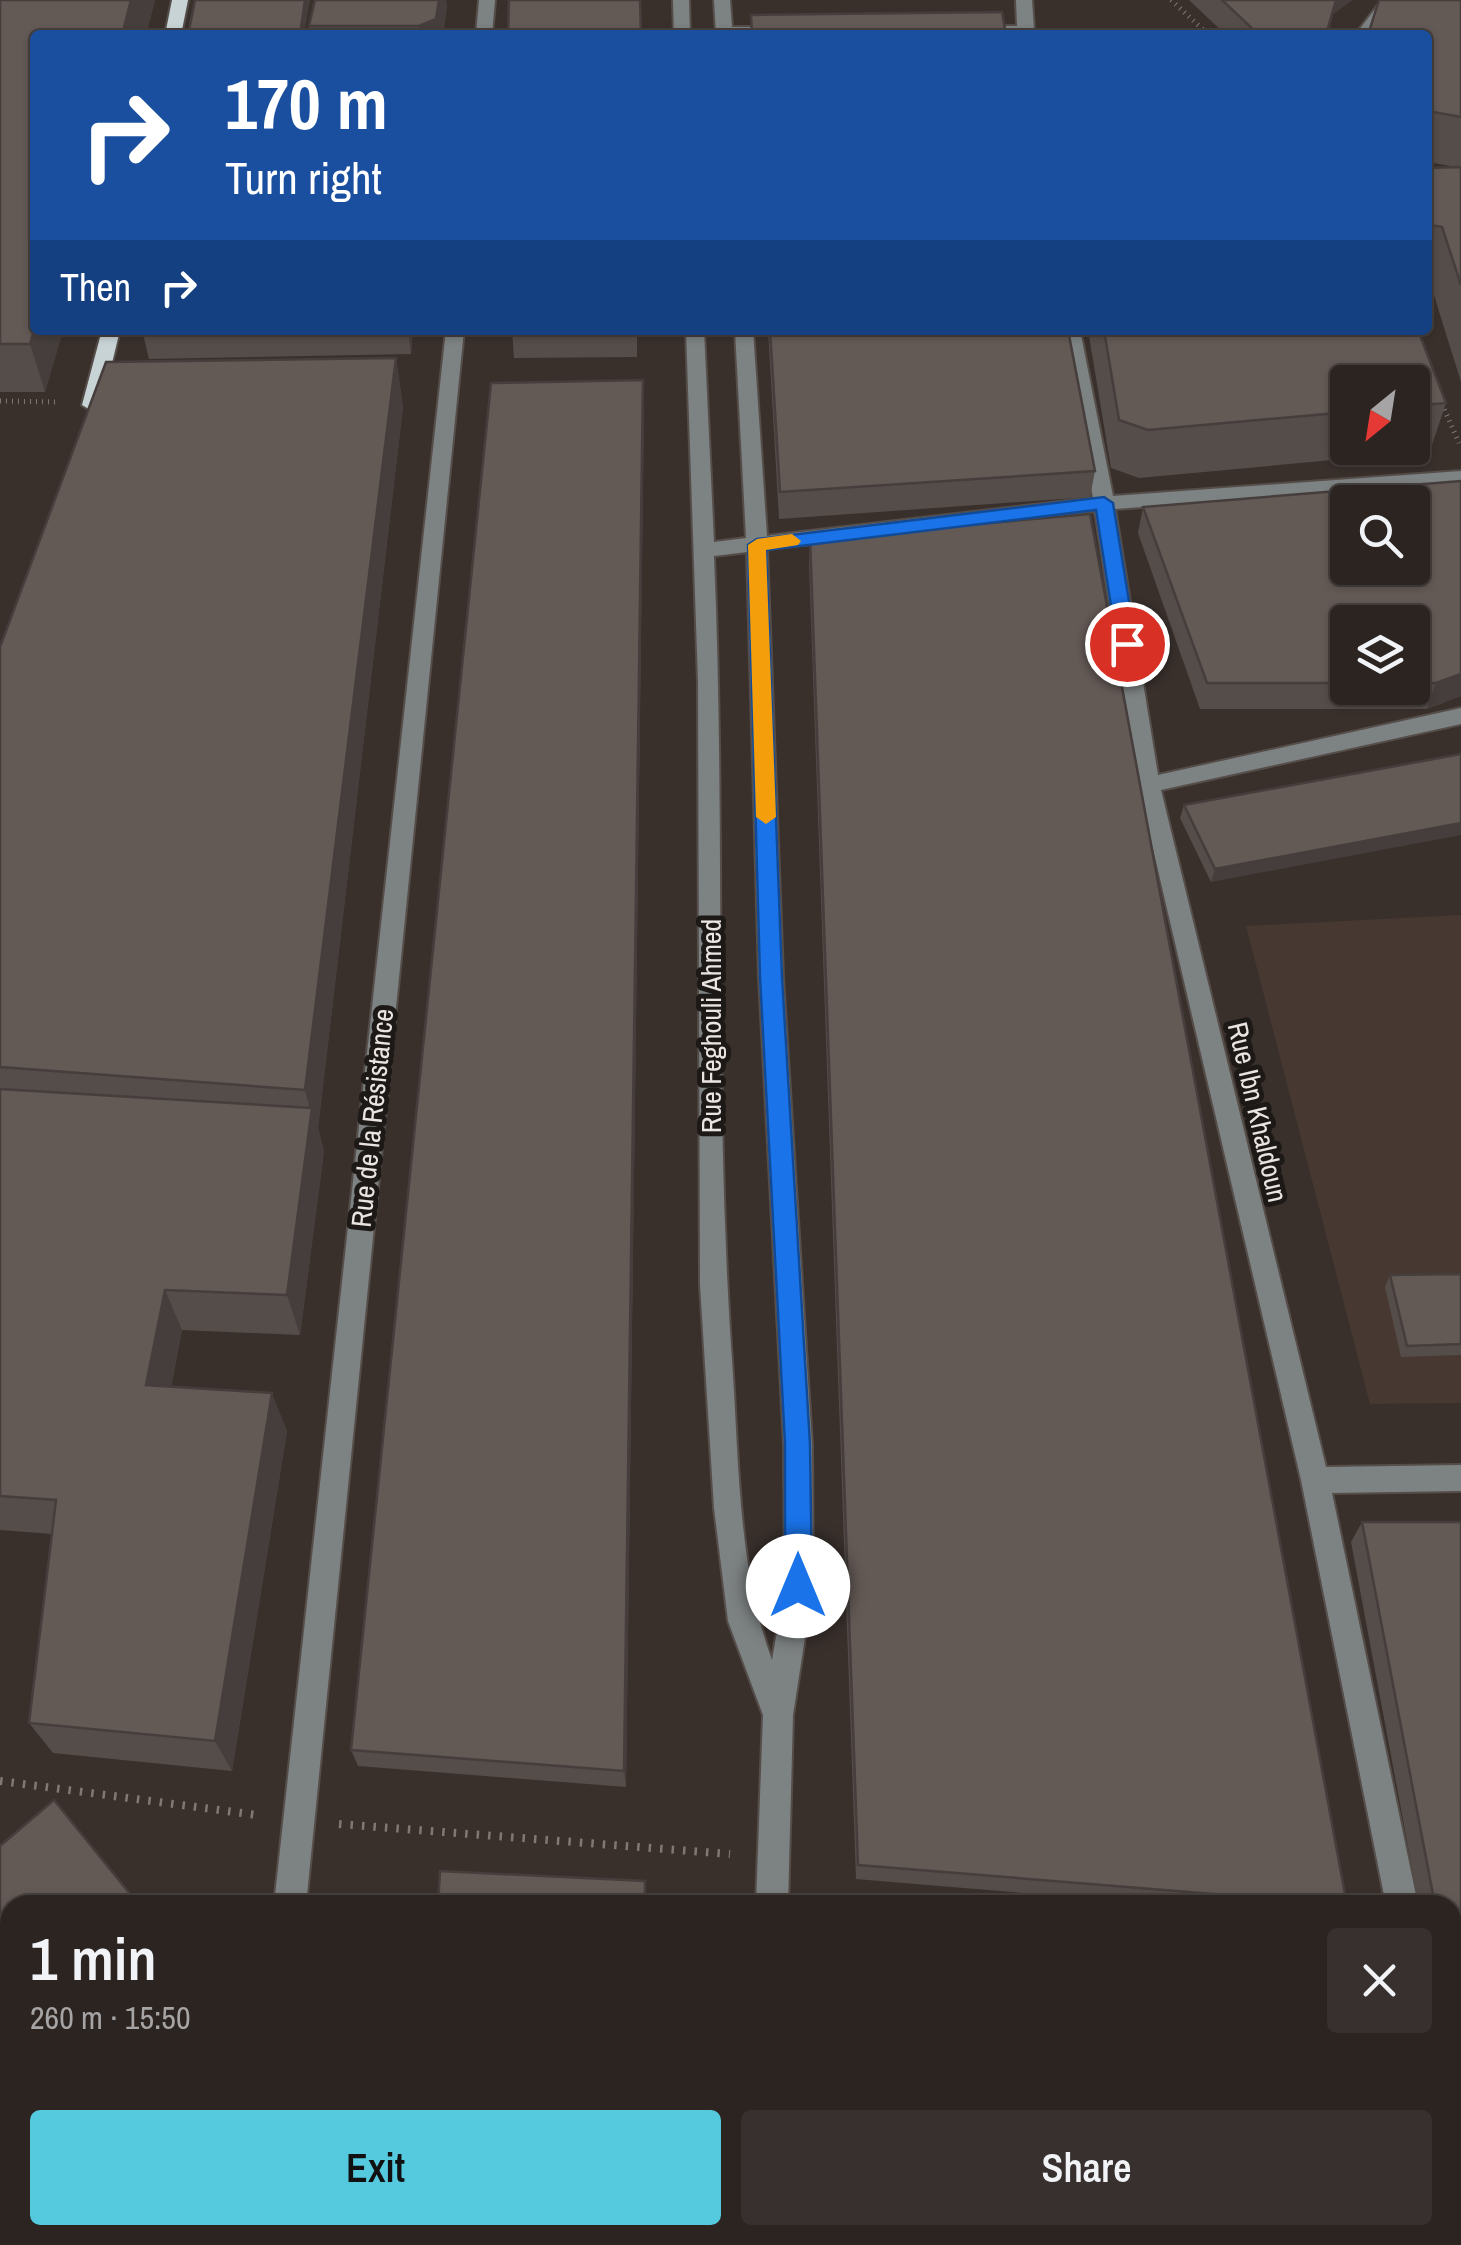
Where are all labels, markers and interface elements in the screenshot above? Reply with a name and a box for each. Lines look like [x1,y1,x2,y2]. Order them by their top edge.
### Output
text: 170 m [225,57,388,151]
icon: right [60,70,190,200]
text: Turn right [225,147,382,208]
icon: right [151,260,206,315]
text: Then [60,262,131,313]
north arrow [1330,365,1430,465]
map controls [1330,365,1430,705]
button: search [1330,485,1430,585]
pin [1085,602,1170,687]
button: layers [1330,605,1430,705]
icon: arrive [1100,617,1155,672]
street label: Rue Feghouli Ahmed [692,919,730,1133]
street label: Rue de la Résistance [342,1007,402,1229]
street label: Rue Ibn Khaldoun [1219,1018,1297,1206]
position arrow [746,1534,850,1638]
text: 1 min [30,1918,157,1999]
button: close [1327,1928,1432,2033]
text: 260 m · 15:50 [30,1996,190,2039]
button: Exit [30,2110,721,2225]
button: Share [741,2110,1432,2225]

